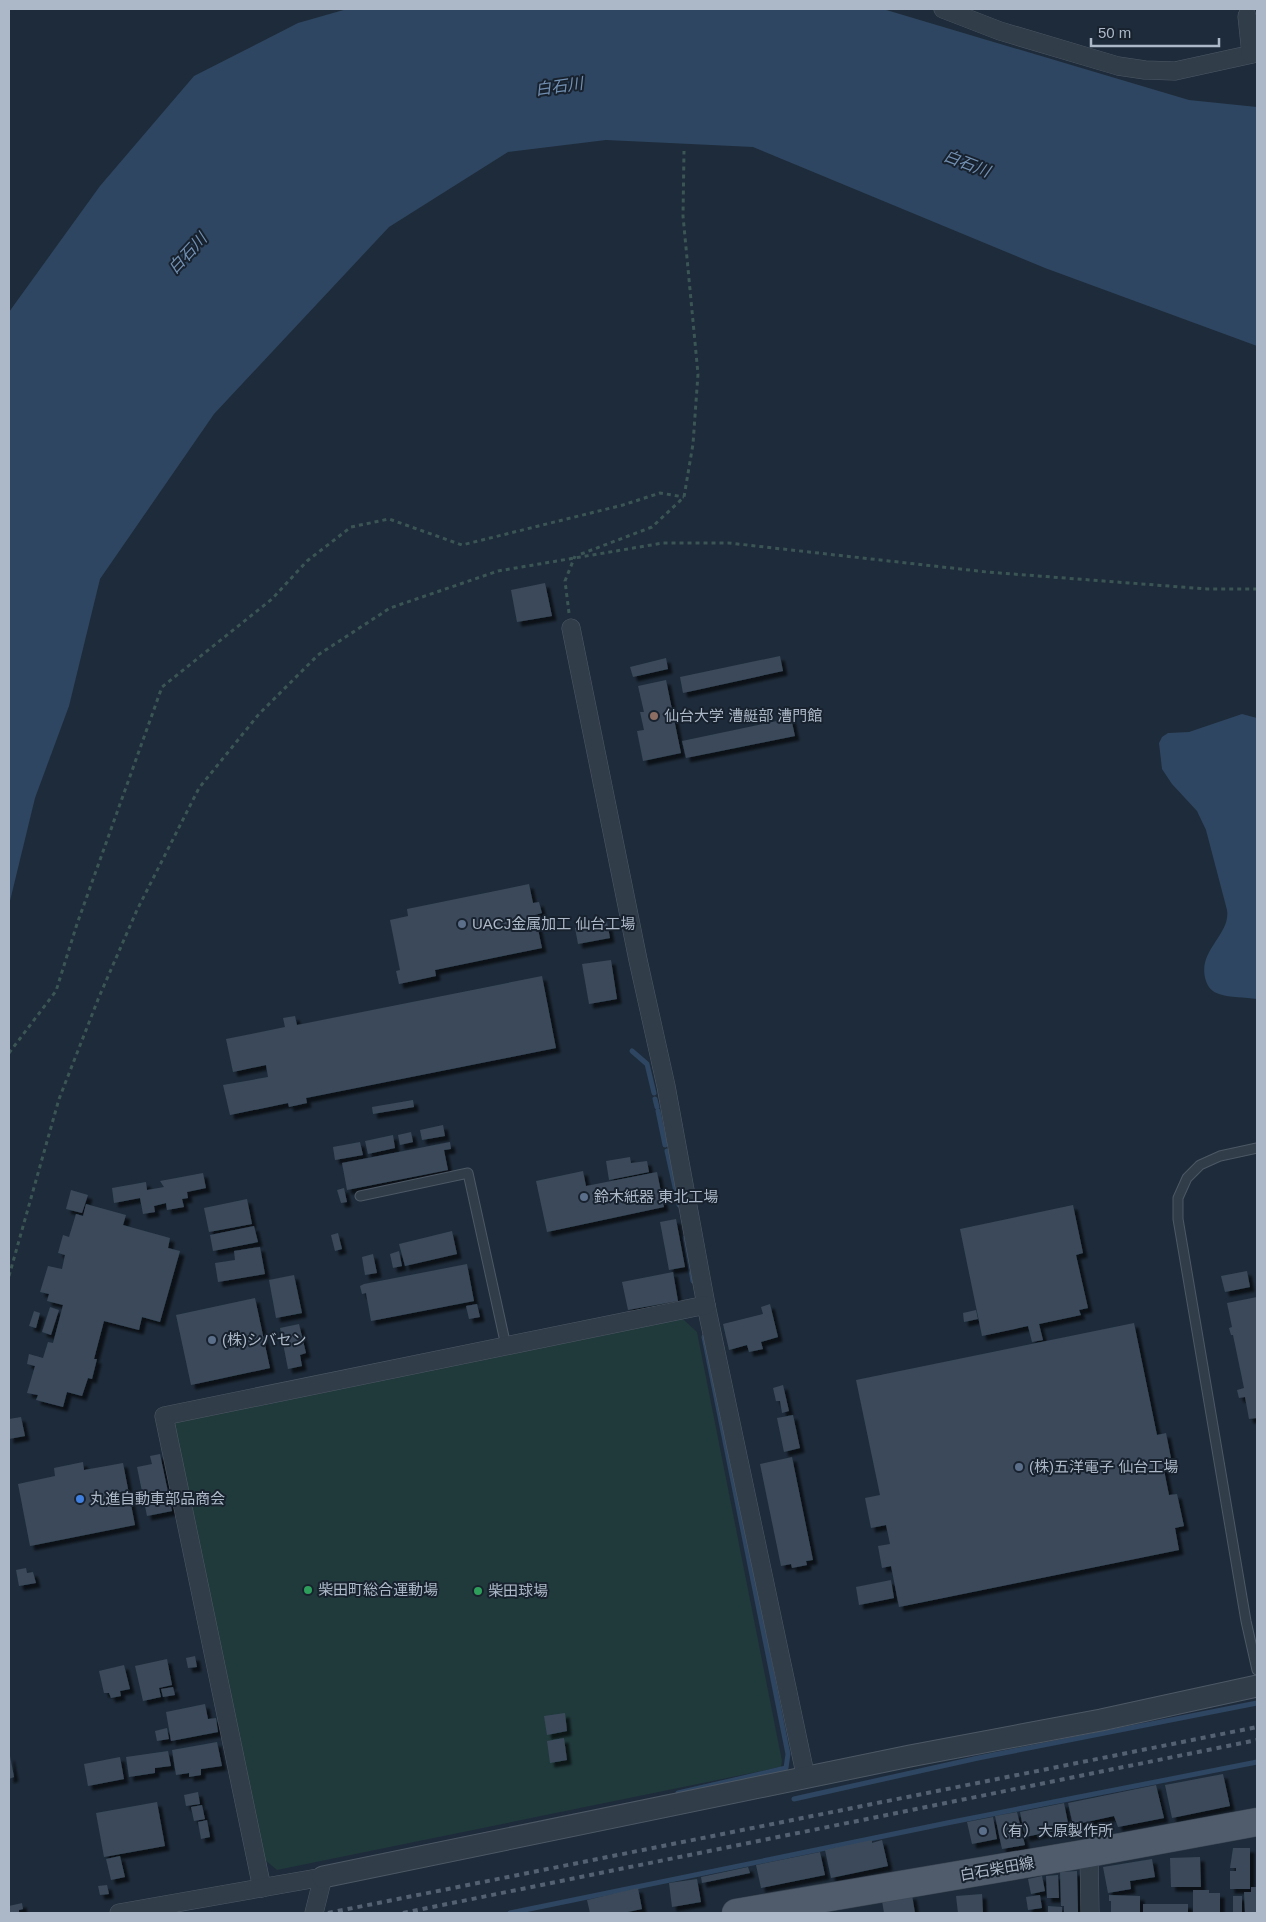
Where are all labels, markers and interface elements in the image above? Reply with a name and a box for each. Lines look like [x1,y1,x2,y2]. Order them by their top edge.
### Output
scale bar [1091,15,1218,47]
text: 50 m [1098,24,1131,41]
water label: 白石川 [534,74,586,98]
water label: 白石川 [941,147,994,181]
water label: 白石川 [165,229,211,277]
place label: 仙台大学 漕艇部 漕門館 [664,707,822,724]
marker: 仙台大学 漕艇部 漕門館 [648,710,660,722]
place label: UACJ金属加工 仙台工場 [472,915,635,932]
marker: UACJ金属加工 仙台工場 [456,918,468,930]
place label: 鈴木紙器 東北工場 [594,1188,718,1205]
marker: 鈴木紙器 東北工場 [578,1191,590,1203]
place label: (株)シバセン [222,1331,307,1348]
marker: (株)シバセン [206,1334,218,1346]
place label: (株)五洋電子 仙台工場 [1029,1458,1178,1475]
marker: (株)五洋電子 仙台工場 [1013,1461,1025,1473]
place label: 丸進自動車部品商会 [90,1490,225,1507]
marker: 丸進自動車部品商会 [74,1493,86,1505]
place label: 柴田町総合運動場 [318,1581,438,1598]
place label: 柴田球場 [488,1582,548,1599]
marker: 柴田町総合運動場 [302,1584,314,1596]
marker: 柴田球場 [472,1585,484,1597]
place label: （有）大原製作所 [993,1822,1113,1839]
marker: （有）大原製作所 [977,1825,989,1837]
street label: 白石柴田線 [958,1854,1035,1883]

